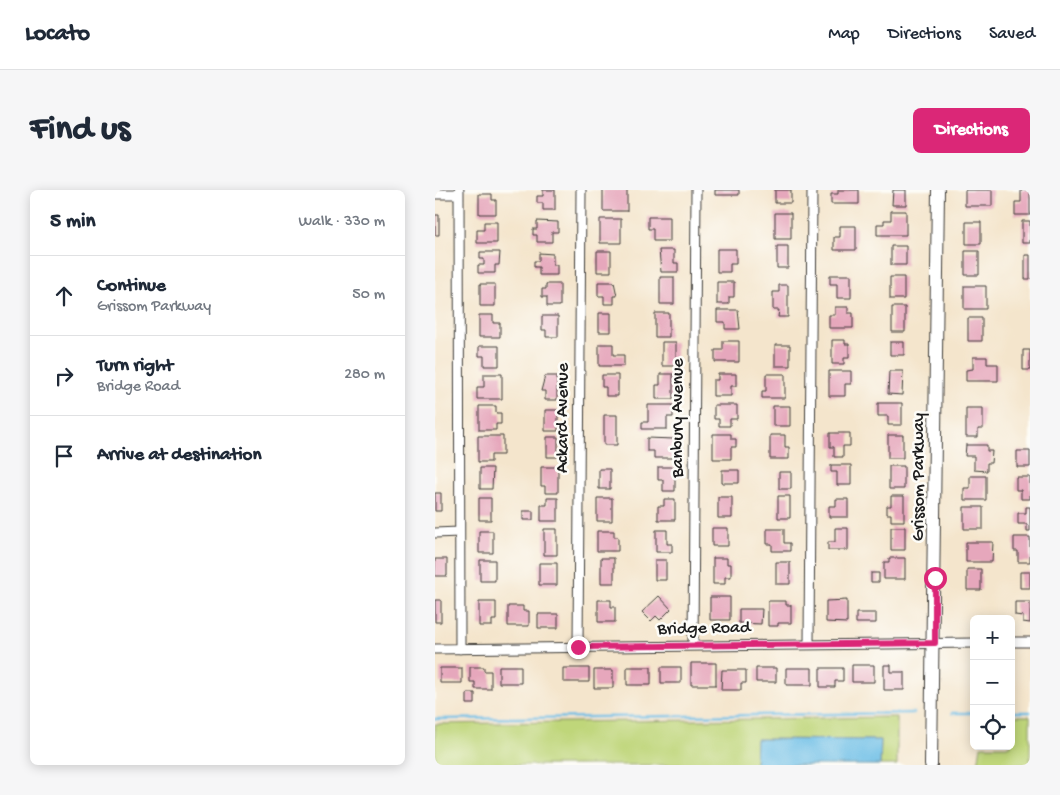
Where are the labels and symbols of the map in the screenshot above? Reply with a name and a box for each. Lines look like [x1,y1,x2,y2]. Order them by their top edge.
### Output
street label: Banbury Avenue [668,358,689,479]
street label: Ackard Avenue [553,362,574,473]
street label: Grissom Parkway [909,413,930,541]
route start [924,567,947,590]
street label: Bridge Road [656,618,752,640]
route end [567,636,590,659]

